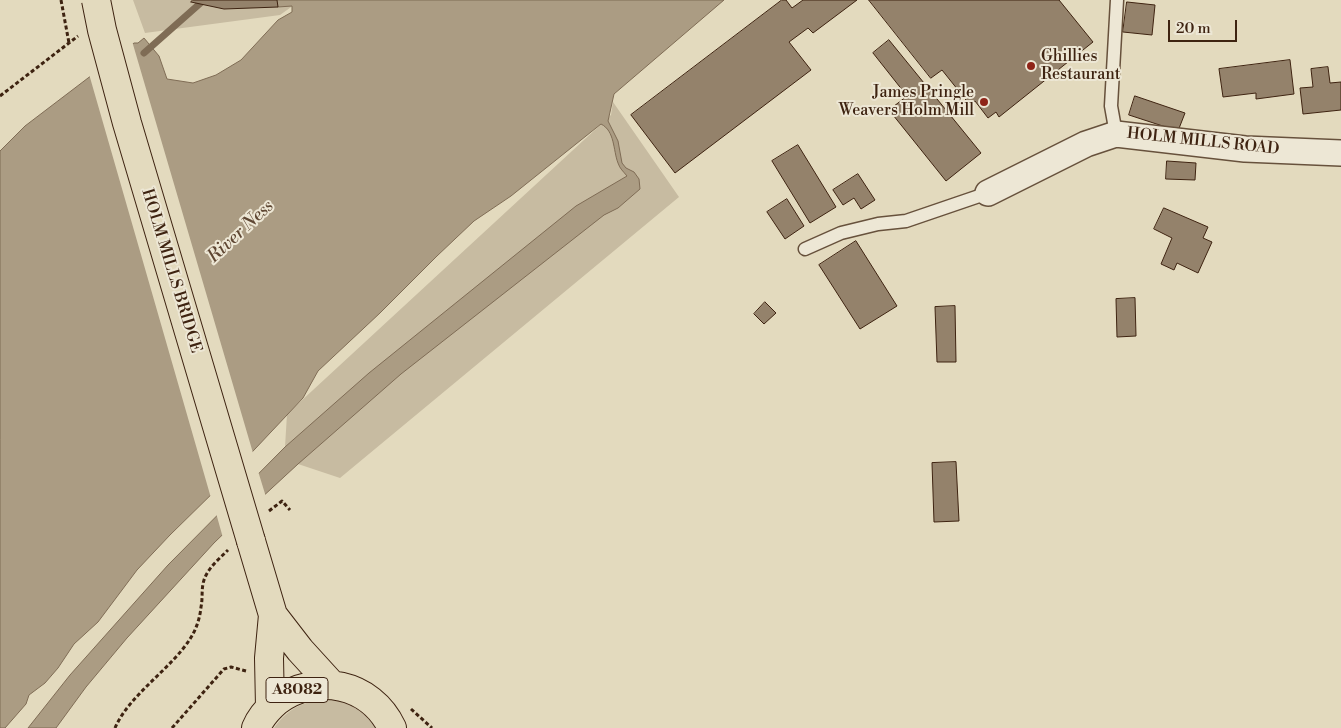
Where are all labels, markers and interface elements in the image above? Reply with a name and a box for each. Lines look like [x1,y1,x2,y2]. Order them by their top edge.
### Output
scale bar [1171,10,1240,42]
text: 20 m [1176,19,1211,38]
place label: Ghillies Restaurant [1041,47,1120,85]
marker: Ghillies Restaurant [1025,60,1037,72]
place label: James Pringle Weavers Holm Mill [839,83,974,121]
marker: James Pringle Weavers Holm Mill [978,96,990,108]
street label: HOLM MILLS ROAD [1126,124,1280,160]
street label: HOLM MILLS BRIDGE [137,186,205,356]
water label: River Ness [204,196,278,268]
road number: A8082 [266,678,328,702]

